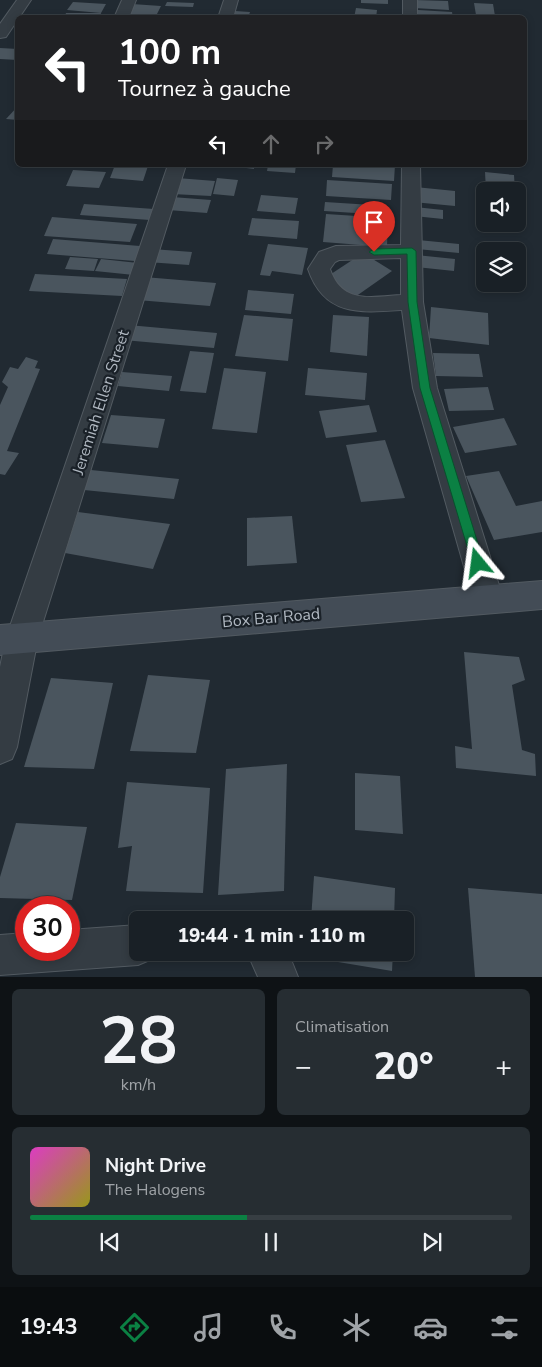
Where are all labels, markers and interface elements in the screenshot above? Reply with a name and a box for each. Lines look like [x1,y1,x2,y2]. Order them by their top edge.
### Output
text: 100 m [118,29,221,76]
icon: left [35,35,100,100]
text: Tournez à gauche [118,74,291,104]
icon: left [204,130,232,158]
icon: ahead [257,130,285,158]
icon: right [310,130,338,158]
map controls [476,182,526,292]
button: sound [476,182,526,232]
pin [353,201,395,252]
icon: arrive [360,208,388,236]
button: layers [476,242,526,292]
street label: Jeremiah Ellen Street [67,327,135,478]
position arrow [451,536,503,588]
street label: Box Bar Road [221,603,321,633]
speed limit sign: 30 [15,896,80,961]
text: 19:44 · 1 min · 110 m [178,923,365,949]
text: 28 [99,997,178,1086]
text: Climatisation [295,1016,389,1038]
text: 20° [373,1041,434,1092]
text: − [295,1048,312,1086]
text: + [495,1048,512,1086]
text: km/h [121,1074,156,1096]
text: Night Drive [105,1153,206,1179]
text: The Halogens [105,1179,205,1201]
icon: previous [96,1228,124,1256]
icon: pause [257,1228,285,1256]
icon: next [418,1228,446,1256]
icon: directions [117,1310,152,1345]
icon: music [191,1310,226,1345]
icon: phone [265,1310,300,1345]
icon: climate [339,1310,374,1345]
icon: car [413,1310,448,1345]
icon: filters [487,1310,522,1345]
text: 19:43 [20,1312,78,1342]

